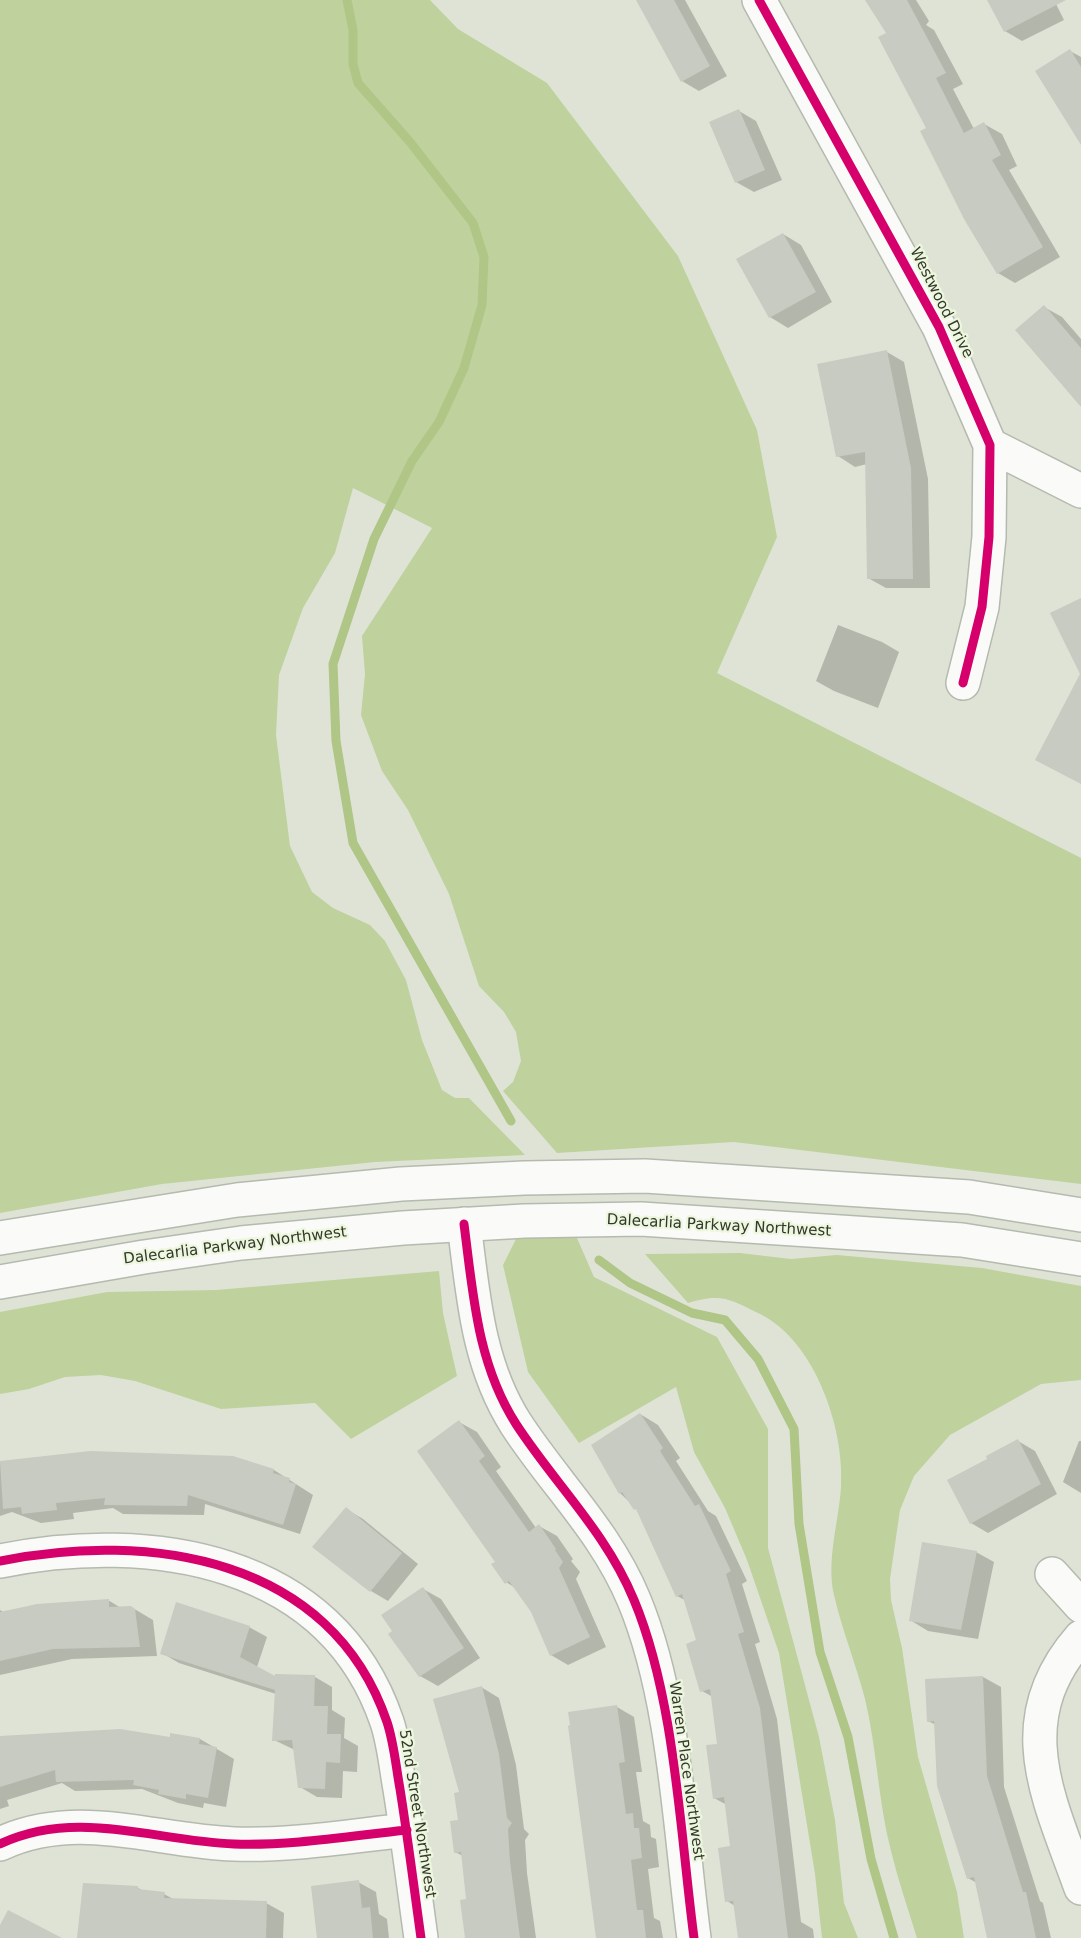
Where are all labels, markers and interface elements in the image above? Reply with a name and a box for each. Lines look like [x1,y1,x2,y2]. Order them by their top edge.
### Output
street label: Westwood Drive [905,245,977,361]
street label: Dalecarlia Parkway Northwest [606,1211,832,1241]
street label: Dalecarlia Parkway Northwest [122,1223,348,1269]
street label: Warren Place Northwest [665,1681,707,1861]
street label: 52nd Street Northwest [395,1728,439,1900]

